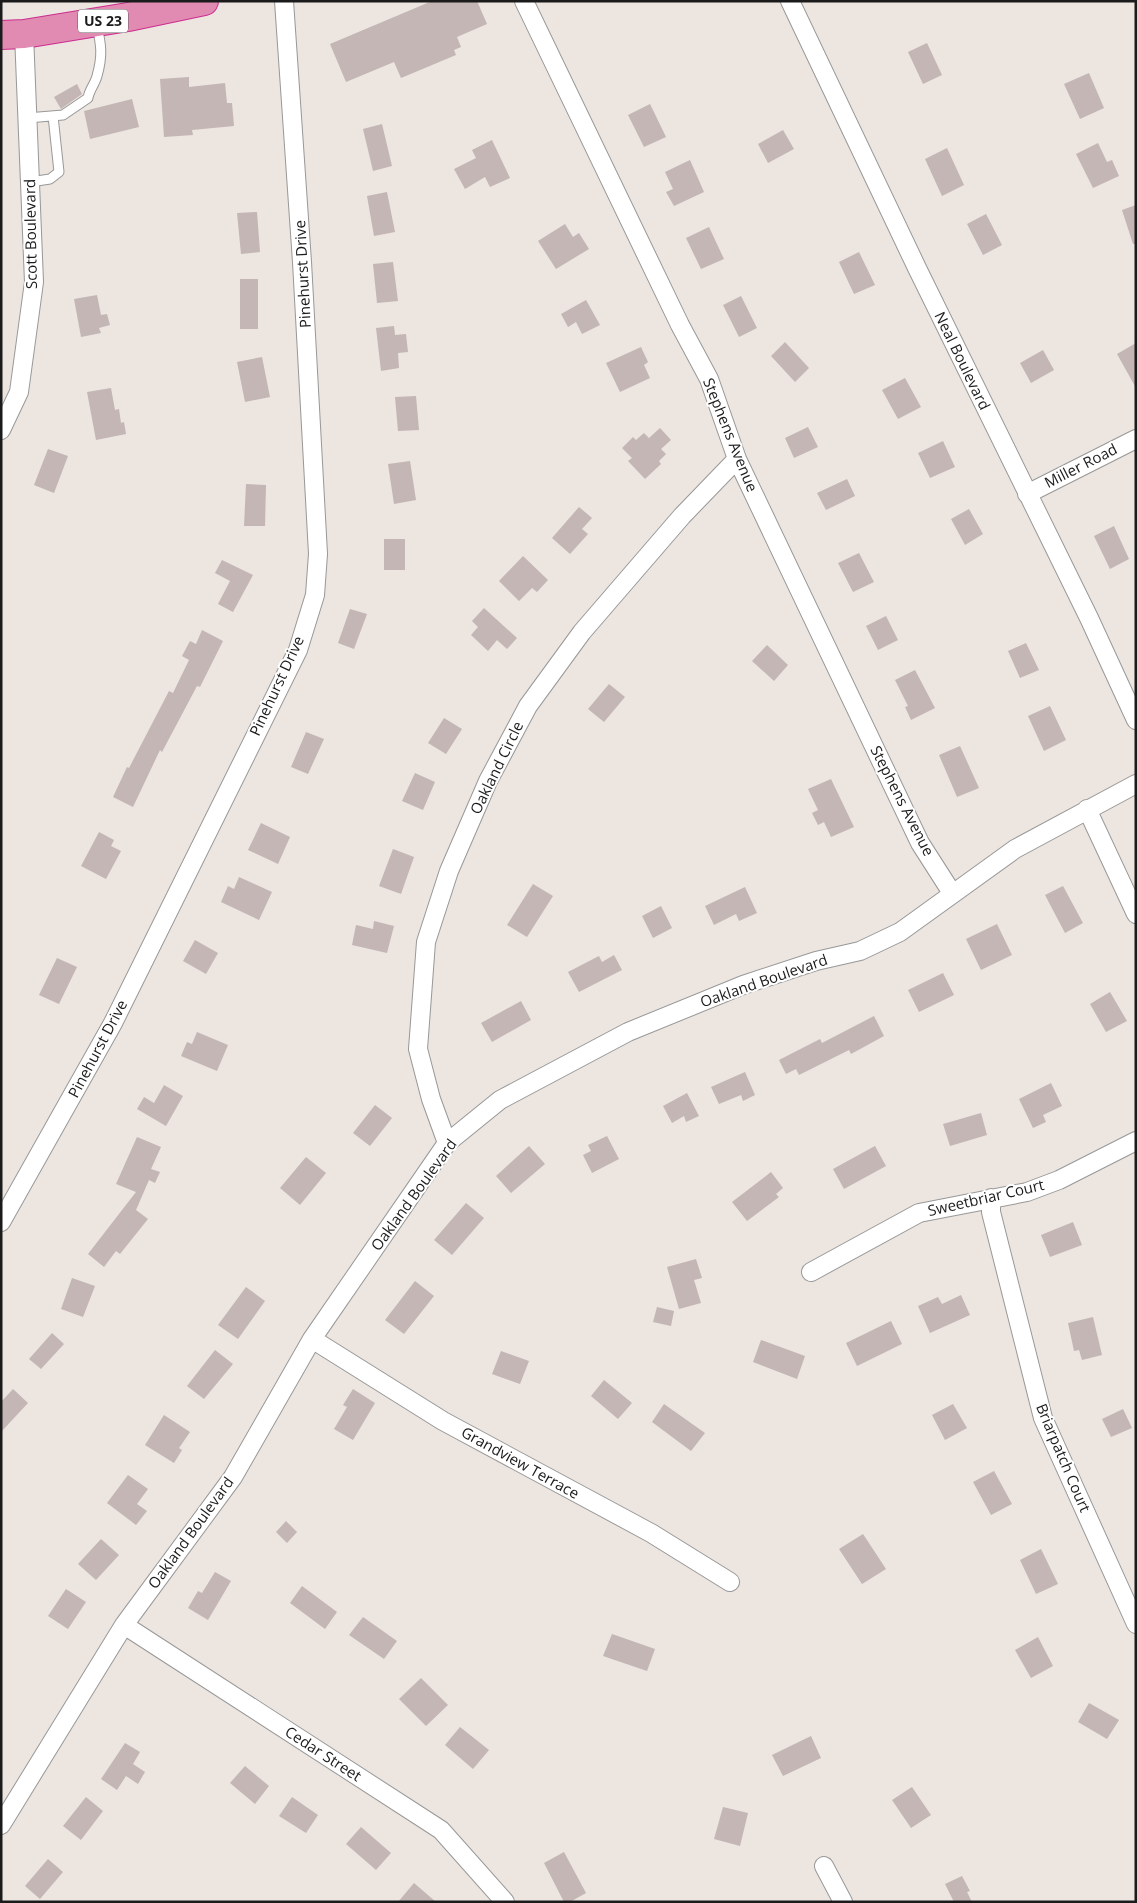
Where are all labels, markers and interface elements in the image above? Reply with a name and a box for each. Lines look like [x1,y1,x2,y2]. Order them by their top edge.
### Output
road number: US 23 [78,10,128,32]
street label: Scott Boulevard [19,179,41,289]
street label: Pinehurst Drive [289,220,315,329]
street label: Neal Boulevard [930,308,995,413]
street label: Stephens Avenue [699,375,763,495]
street label: Miller Road [1041,438,1120,492]
street label: Pinehurst Drive [244,632,308,739]
street label: Oakland Circle [465,718,527,817]
street label: Stephens Avenue [866,742,939,859]
street label: Oakland Boulevard [697,949,830,1011]
street label: Pinehurst Drive [63,996,131,1101]
street label: Oakland Boulevard [366,1135,461,1254]
street label: Sweetbriar Court [926,1174,1046,1220]
street label: Briarpatch Court [1032,1400,1096,1515]
street label: Grandview Terrace [458,1421,583,1503]
street label: Oakland Boulevard [143,1473,238,1592]
street label: Cedar Street [281,1721,366,1785]

